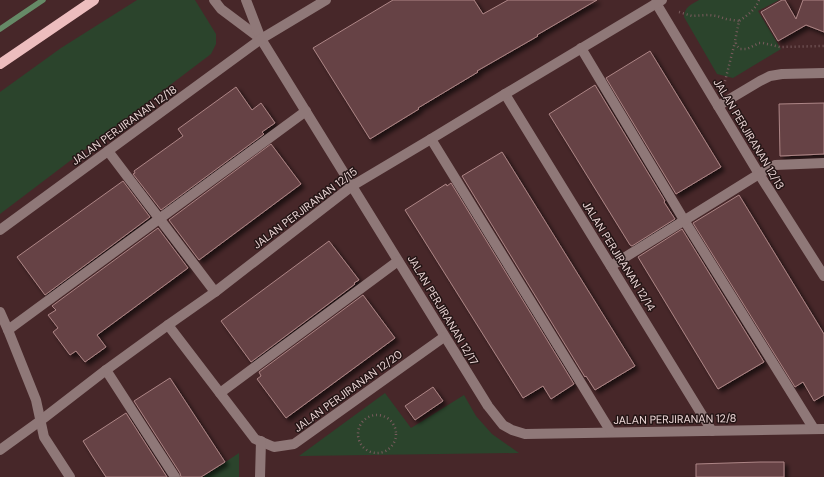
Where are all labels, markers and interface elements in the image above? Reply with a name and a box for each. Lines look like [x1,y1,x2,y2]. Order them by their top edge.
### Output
street label: JALAN PERJIRANAN 12/13 [710,76,788,192]
street label: JALAN PERJIRANAN 12/18 [69,82,179,168]
street label: JALAN PERJIRANAN 12/15 [250,164,360,252]
street label: JALAN PERJIRANAN 12/14 [579,199,659,314]
street label: JALAN PERJIRANAN 12/17 [405,252,482,368]
street label: JALAN PERJIRANAN 12/20 [291,347,405,435]
street label: JALAN PERJIRANAN 12/8 [613,411,737,427]

